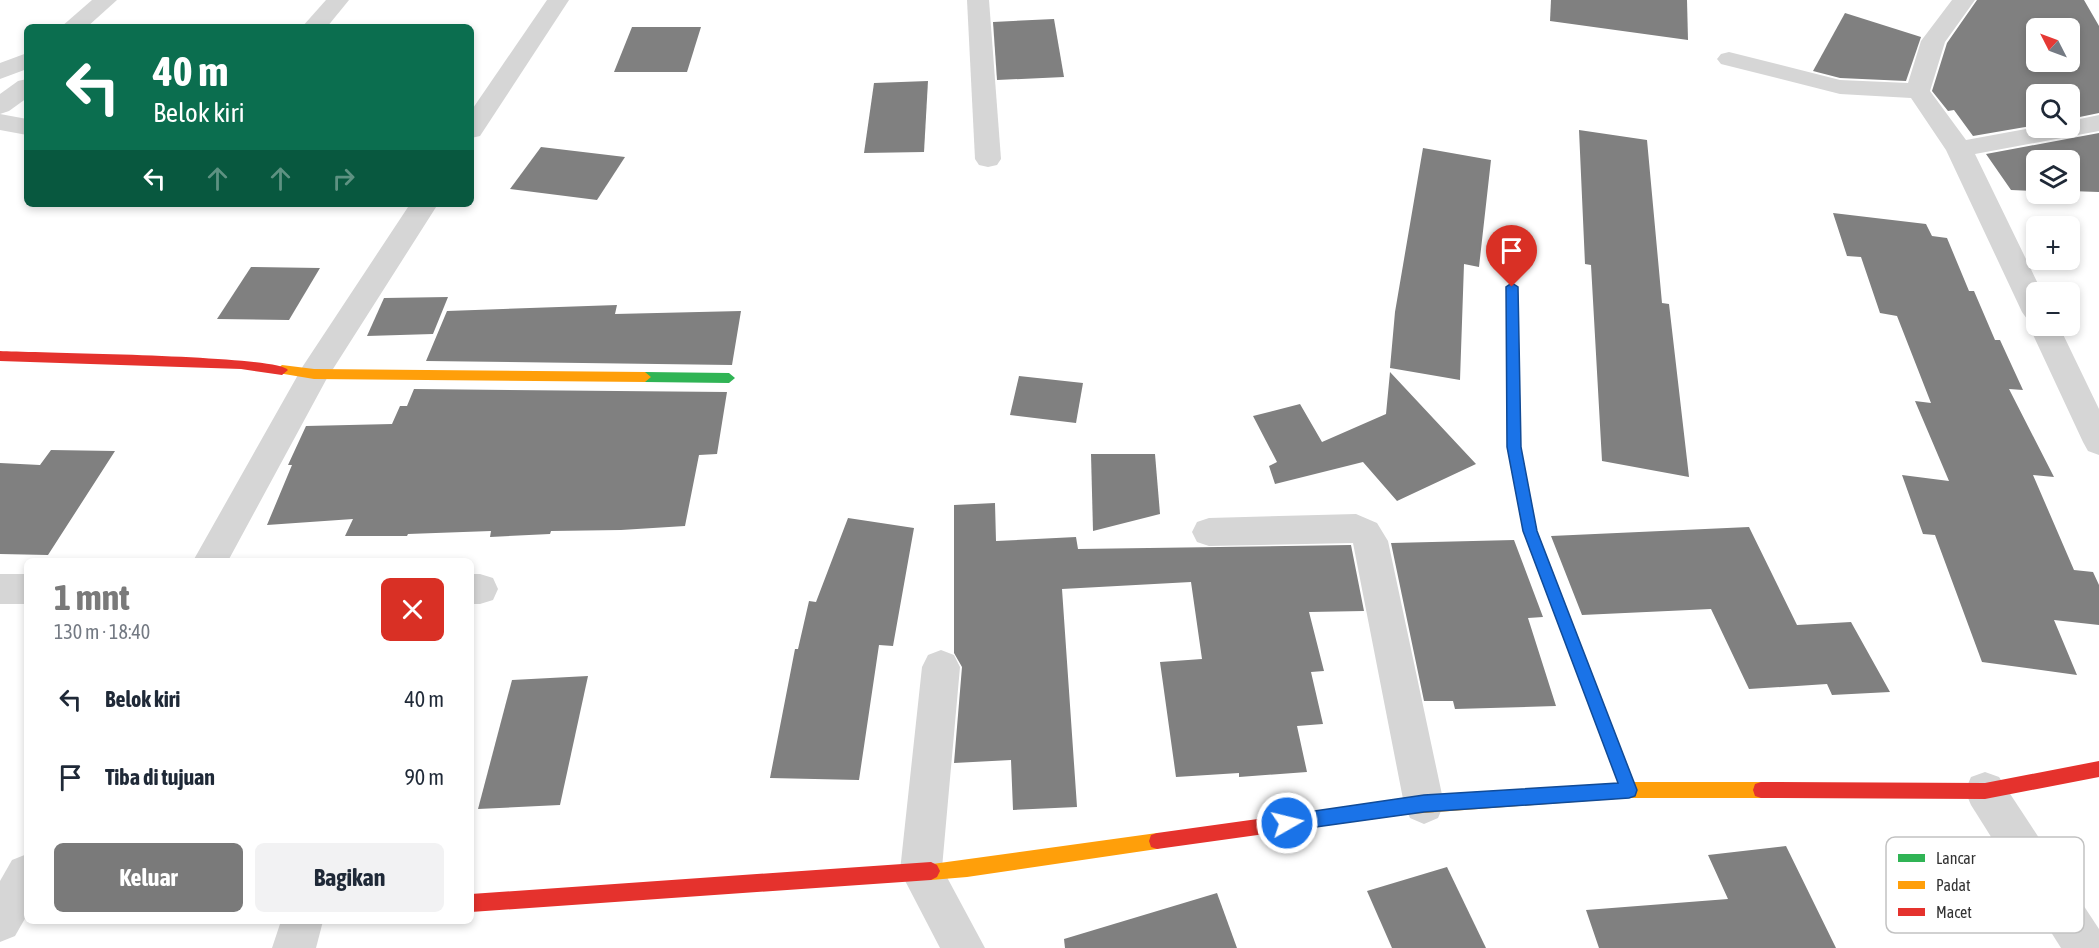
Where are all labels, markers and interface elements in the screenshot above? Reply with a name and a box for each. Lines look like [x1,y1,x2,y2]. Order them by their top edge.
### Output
north arrow [2026,18,2080,72]
map controls [2026,18,2080,336]
text: 40 m [153,47,228,95]
icon: left [54,48,132,126]
button: search [2026,84,2080,138]
text: Belok kiri [153,97,245,128]
button: layers [2026,150,2080,204]
icon: left [138,162,171,195]
icon: ahead [201,162,234,195]
icon: ahead [264,162,297,195]
icon: right [327,162,360,195]
button: + [2026,216,2080,270]
pin [1486,225,1537,287]
icon: arrive [1495,234,1528,267]
button: − [2026,282,2080,336]
text: 1 mnt [54,576,130,618]
button: close [381,578,444,641]
text: 130 m · 18:40 [54,620,150,643]
icon: left [54,683,87,716]
text: Belok kiri [105,686,180,712]
text: 40 m [404,686,444,712]
icon: arrive [54,761,87,794]
text: Tiba di tujuan [105,764,215,790]
text: 90 m [404,764,444,790]
position arrow [1255,791,1319,855]
legend [1886,837,2084,933]
button: Keluar [54,843,243,912]
button: Bagikan [255,843,444,912]
text: Lancar [1936,849,1976,867]
text: Padat [1936,876,1971,894]
text: Macet [1936,903,1972,921]

